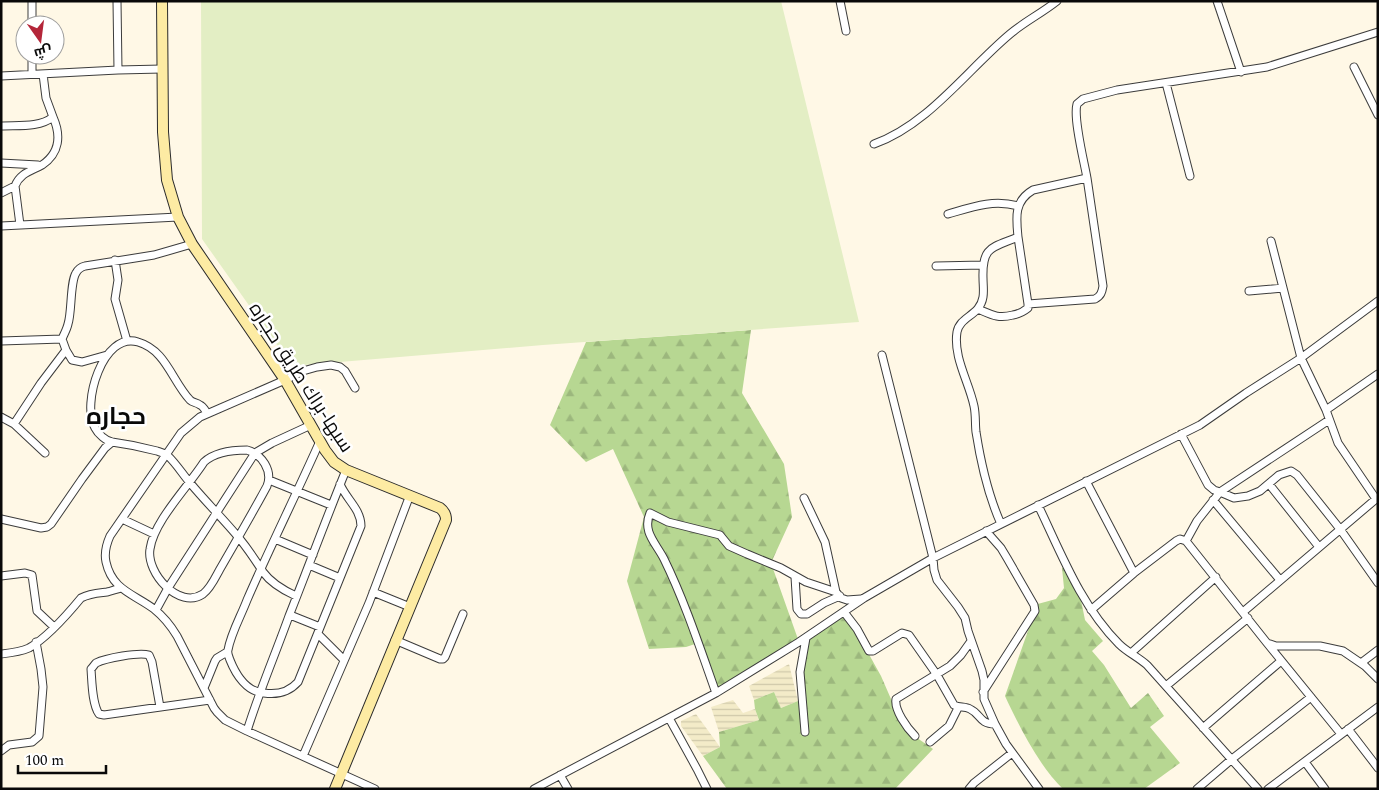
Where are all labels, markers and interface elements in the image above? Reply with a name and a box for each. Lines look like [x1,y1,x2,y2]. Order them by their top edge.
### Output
north arrow [15,15,65,65]
text: ش [32,40,54,64]
street label: سبها-براك طريق حجاره [241,297,360,459]
district label: حجاره [86,399,146,435]
scale bar [18,742,105,774]
text: 100 m [25,749,64,772]

